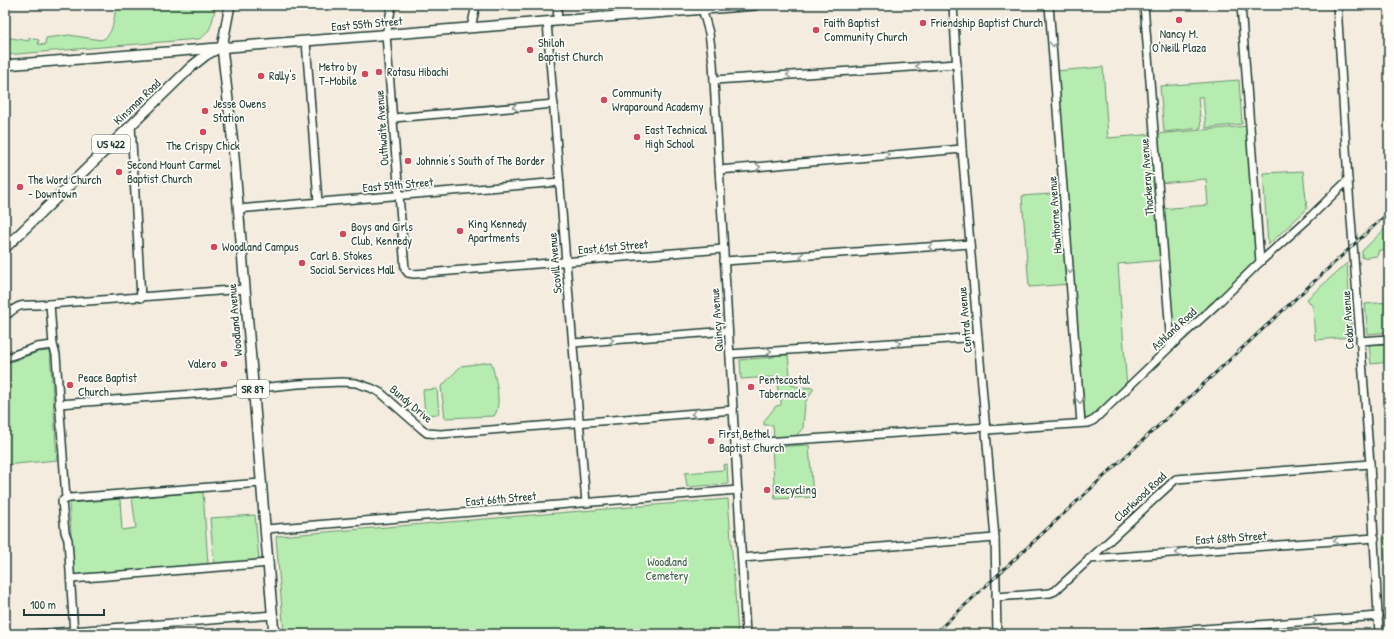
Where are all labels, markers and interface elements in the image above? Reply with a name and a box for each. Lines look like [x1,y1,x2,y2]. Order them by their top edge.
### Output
street label: East 55th Street [331,12,404,35]
place label: Faith Baptist Community Church [823,14,907,45]
place label: Friendship Baptist Church [930,14,1043,31]
marker: Nancy M. O'Neill Plaza [1174,15,1184,25]
marker: Friendship Baptist Church [918,18,928,28]
marker: Faith Baptist Community Church [811,25,821,35]
place label: Nancy M. O'Neill Plaza [1152,25,1206,56]
place label: Shiloh Baptist Church [538,34,603,65]
one-way arrow [1048,41,1057,47]
marker: Shiloh Baptist Church [525,45,535,55]
place label: Metro by T-Mobile [319,58,357,89]
one-way arrow [915,62,921,71]
place label: Rotasu Hibachi [387,63,449,80]
place label: Rally's [269,67,296,84]
marker: Rotasu Hibachi [374,67,384,77]
marker: Metro by T-Mobile [360,69,370,79]
marker: Rally's [256,71,266,81]
one-way arrow [786,71,792,80]
street label: Kinsman Road [109,75,164,129]
place label: Community Wraparound Academy [612,84,704,115]
street label: Outhwaite Avenue [370,89,393,166]
place label: Jesse Owens Station [213,95,266,126]
marker: Community Wraparound Academy [599,95,609,105]
one-way arrow [512,103,518,112]
marker: Jesse Owens Station [200,106,210,116]
place label: East Technical High School [645,121,708,152]
marker: The Crispy Chick [198,127,208,137]
marker: East Technical High School [632,132,642,142]
road number: US 422 [92,135,130,153]
place label: The Crispy Chick [166,137,240,154]
street label: Thackeray Avenue [1135,138,1158,216]
one-way arrow [884,151,890,160]
place label: Johnnie's South of The Border [416,152,545,169]
place label: Second Mount Carmel Baptist Church [127,156,222,187]
marker: Johnnie's South of The Border [403,156,413,166]
one-way arrow [755,163,761,172]
marker: Second Mount Carmel Baptist Church [114,167,124,177]
place label: The Word Church - Downtown [28,171,101,202]
street label: East 59th Street [362,173,435,196]
street label: Hawthorne Avenue [1043,175,1066,254]
marker: The Word Church - Downtown [15,182,25,192]
place label: King Kennedy Apartments [468,215,527,246]
place label: Boys and Girls Club, Kennedy [351,218,413,249]
marker: King Kennedy Apartments [455,226,465,236]
marker: Boys and Girls Club, Kennedy [338,229,348,239]
street label: Scovill Avenue [543,232,566,294]
street label: East 61st Street [577,235,649,258]
place label: Woodland Campus [222,238,299,255]
marker: Woodland Campus [209,242,219,252]
one-way arrow [928,242,934,251]
place label: Carl B. Stokes Social Services Mall [310,247,395,278]
one-way arrow [799,251,805,260]
marker: Carl B. Stokes Social Services Mall [297,258,307,268]
one-way arrow [1066,268,1075,274]
street label: Woodland Avenue [223,283,246,357]
street label: Central Avenue [953,286,976,354]
street label: Quincy Avenue [706,287,727,352]
street label: Cedar Avenue [1337,290,1358,350]
street label: Ashland Road [1147,303,1200,354]
one-way arrow [608,335,615,344]
one-way arrow [895,338,901,347]
one-way arrow [766,347,772,356]
place label: Valero [187,355,216,372]
marker: Valero [219,359,229,369]
place label: Peace Baptist Church [78,369,138,400]
place label: Pentecostal Tabernacle [759,371,811,402]
marker: Peace Baptist Church [65,380,75,390]
road number: SR 87 [237,380,269,398]
street label: Bundy Drive [386,381,437,427]
marker: Pentecostal Tabernacle [746,382,756,392]
one-way arrow [1075,398,1084,404]
one-way arrow [691,409,697,418]
place label: First Bethel Baptist Church [718,425,784,456]
marker: First Bethel Baptist Church [706,436,716,446]
street label: Clarkwood Road [1110,468,1170,526]
place label: Recycling [775,481,816,498]
marker: Recycling [762,485,772,495]
street label: East 66th Street [465,487,538,510]
street label: East 68th Street [1195,526,1268,548]
one-way arrow [1333,537,1339,546]
one-way arrow [1175,548,1181,557]
park label: Woodland Cemetery [646,553,688,584]
scale bar [24,591,104,617]
text: 100 m [30,596,56,613]
one-way arrow [1311,616,1317,625]

